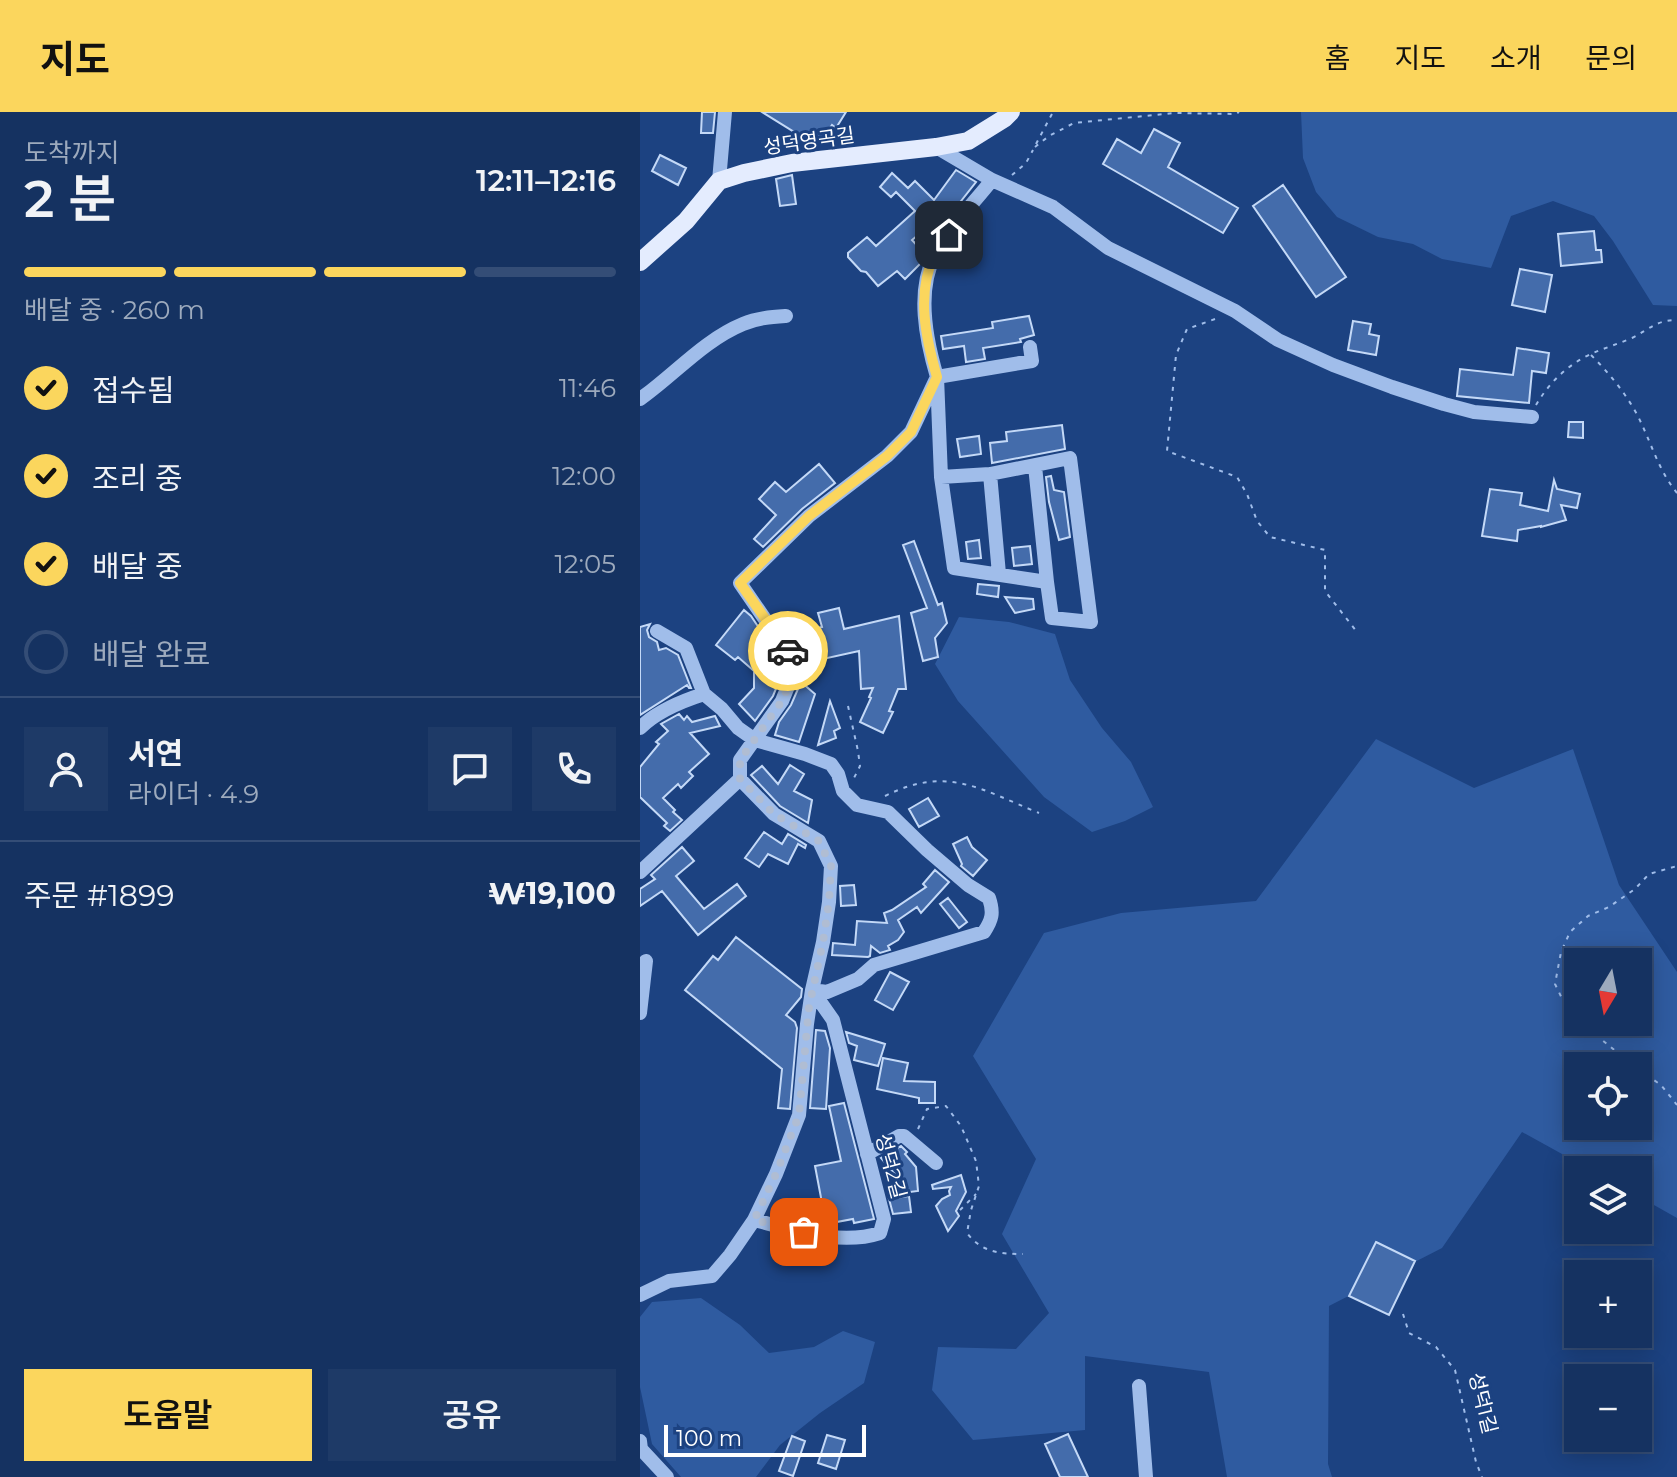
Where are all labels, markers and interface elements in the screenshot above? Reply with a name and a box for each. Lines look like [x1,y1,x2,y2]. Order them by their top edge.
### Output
text: 지도 [40,36,110,83]
text: 홈 [1325,41,1350,75]
text: 지도 [1394,41,1446,75]
text: 소개 [1490,41,1541,75]
text: 문의 [1585,41,1637,75]
street label: 성덕영곡길 [762,123,856,159]
text: 도착까지 [24,137,120,169]
text: 12:11–12:16 [476,162,616,199]
text: 2 분 [24,167,116,230]
pin [915,201,983,269]
icon: home [927,213,971,257]
text: 배달 중 · 260 m [24,294,205,326]
icon: check [24,366,68,410]
text: 접수됨 [92,372,175,409]
text: 11:46 [559,372,616,404]
icon: check [24,454,68,498]
text: 조리 중 [92,460,183,497]
text: 12:00 [552,460,616,492]
icon: check [24,542,68,586]
text: 배달 중 [92,548,183,585]
text: 12:05 [554,548,616,580]
courier [748,611,828,691]
icon: car [766,629,810,673]
text: 배달 완료 [92,636,210,673]
button: person [24,727,108,811]
button: chat [428,727,512,811]
button: phone [532,727,616,811]
text: 서연 [128,735,183,772]
text: 라이더 · 4.9 [128,778,259,810]
text: ₩19,100 [488,875,616,912]
text: 주문 #1899 [24,877,174,914]
north arrow [1564,948,1652,1036]
map controls [1564,948,1652,1452]
button: locate [1564,1052,1652,1140]
street label: 성덕2길 [871,1131,911,1201]
button: layers [1564,1156,1652,1244]
pin [770,1198,838,1266]
icon: bag [782,1210,826,1254]
button: + [1564,1260,1652,1348]
button: − [1564,1364,1652,1452]
button: 도움말 [24,1369,312,1461]
button: 공유 [328,1369,616,1461]
street label: 성덕1길 [1464,1370,1502,1436]
scale bar [664,1421,866,1457]
text: 100 m [676,1425,742,1452]

